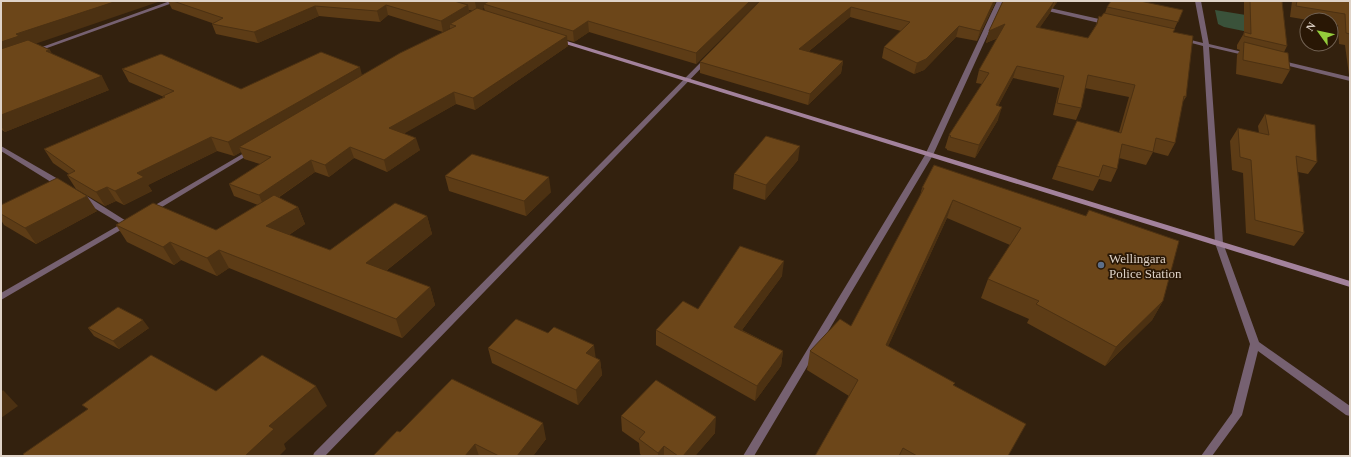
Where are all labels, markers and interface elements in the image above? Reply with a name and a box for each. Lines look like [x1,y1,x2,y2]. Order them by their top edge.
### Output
north arrow [1299,12,1339,52]
text: N [1303,20,1318,33]
place label: Wellingara Police Station [1109,251,1182,281]
marker: Wellingara Police Station [1096,260,1106,270]

